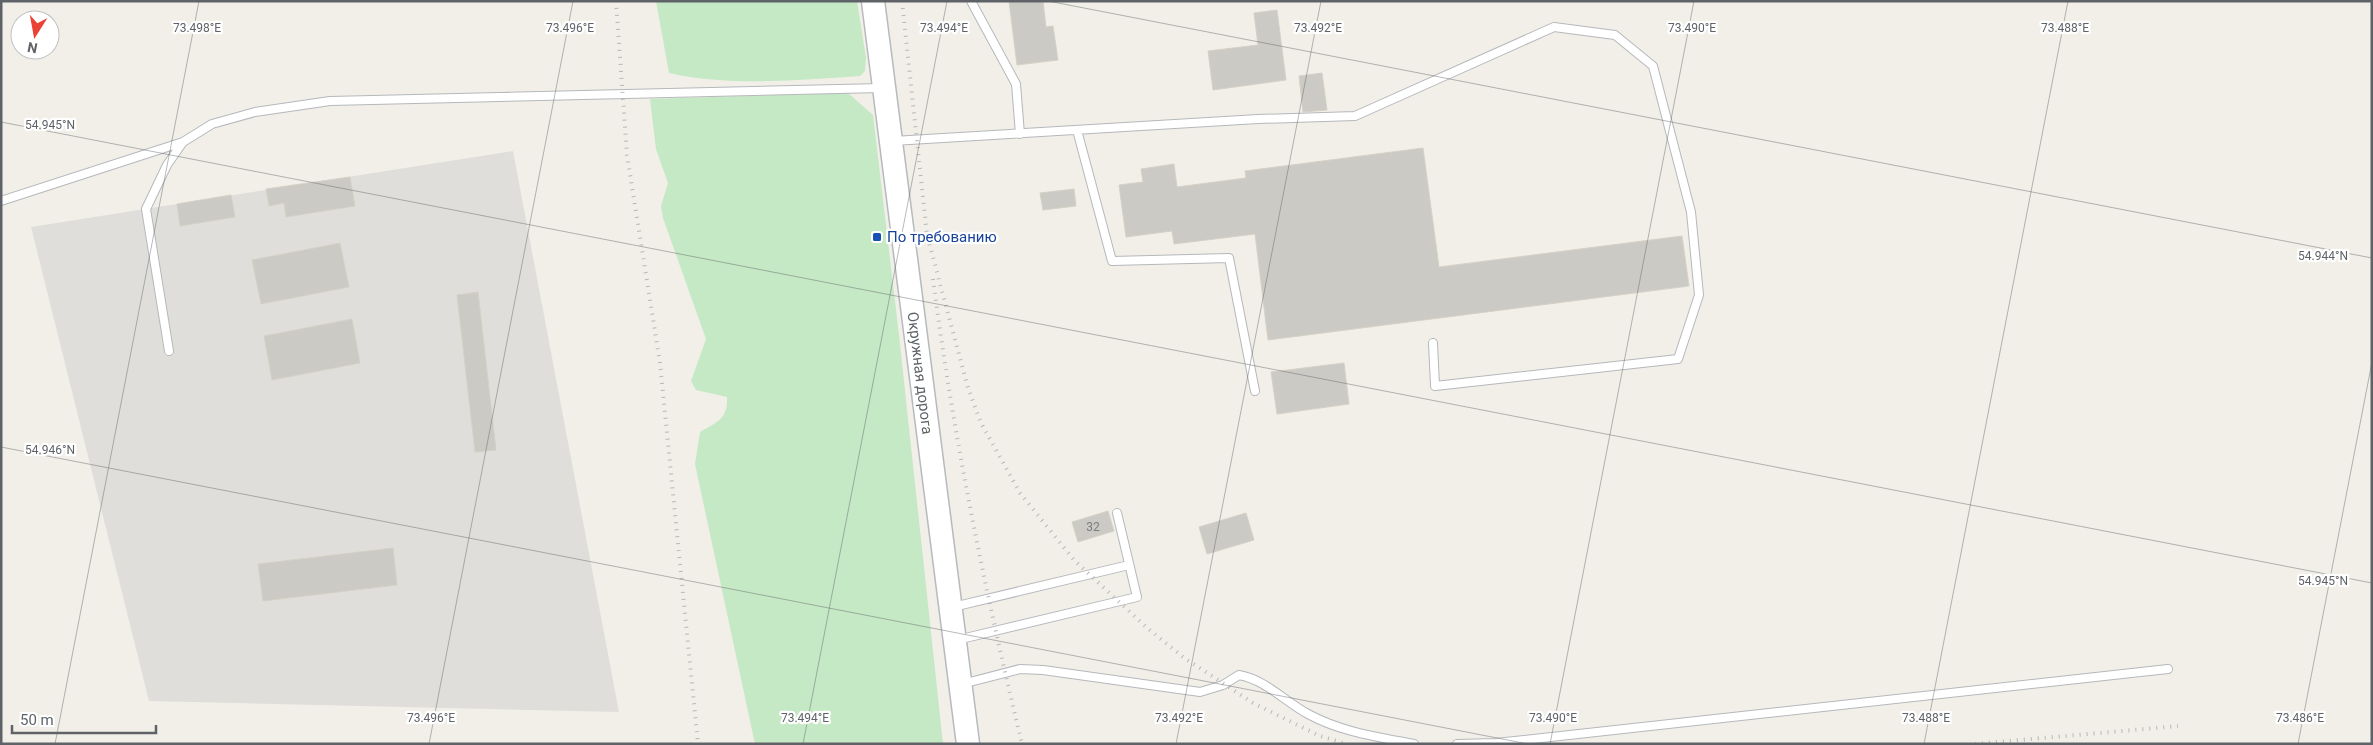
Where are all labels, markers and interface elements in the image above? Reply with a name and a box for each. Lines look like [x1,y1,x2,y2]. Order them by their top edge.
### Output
north arrow [10,10,60,60]
text: 73.498°E [173,21,221,35]
text: 73.496°E [546,21,594,35]
text: 73.494°E [920,21,968,35]
text: 73.492°E [1294,21,1342,35]
text: 73.490°E [1668,21,1716,35]
text: 73.488°E [2041,21,2089,35]
text: N [26,39,39,57]
text: 54.945°N [25,118,75,132]
place label: По требованию [887,228,997,246]
marker: По требованию [871,231,883,243]
text: 54.944°N [2298,249,2348,263]
street label: Окружная дорога [904,311,936,435]
text: 54.946°N [25,443,75,457]
house number: 32 [1086,520,1100,534]
text: 54.945°N [2298,574,2348,588]
scale bar [12,702,156,734]
text: 50 m [20,711,54,729]
text: 73.496°E [407,711,455,725]
text: 73.494°E [781,711,829,725]
text: 73.492°E [1155,711,1203,725]
text: 73.490°E [1529,711,1577,725]
text: 73.488°E [1902,711,1950,725]
text: 73.486°E [2276,711,2324,725]

